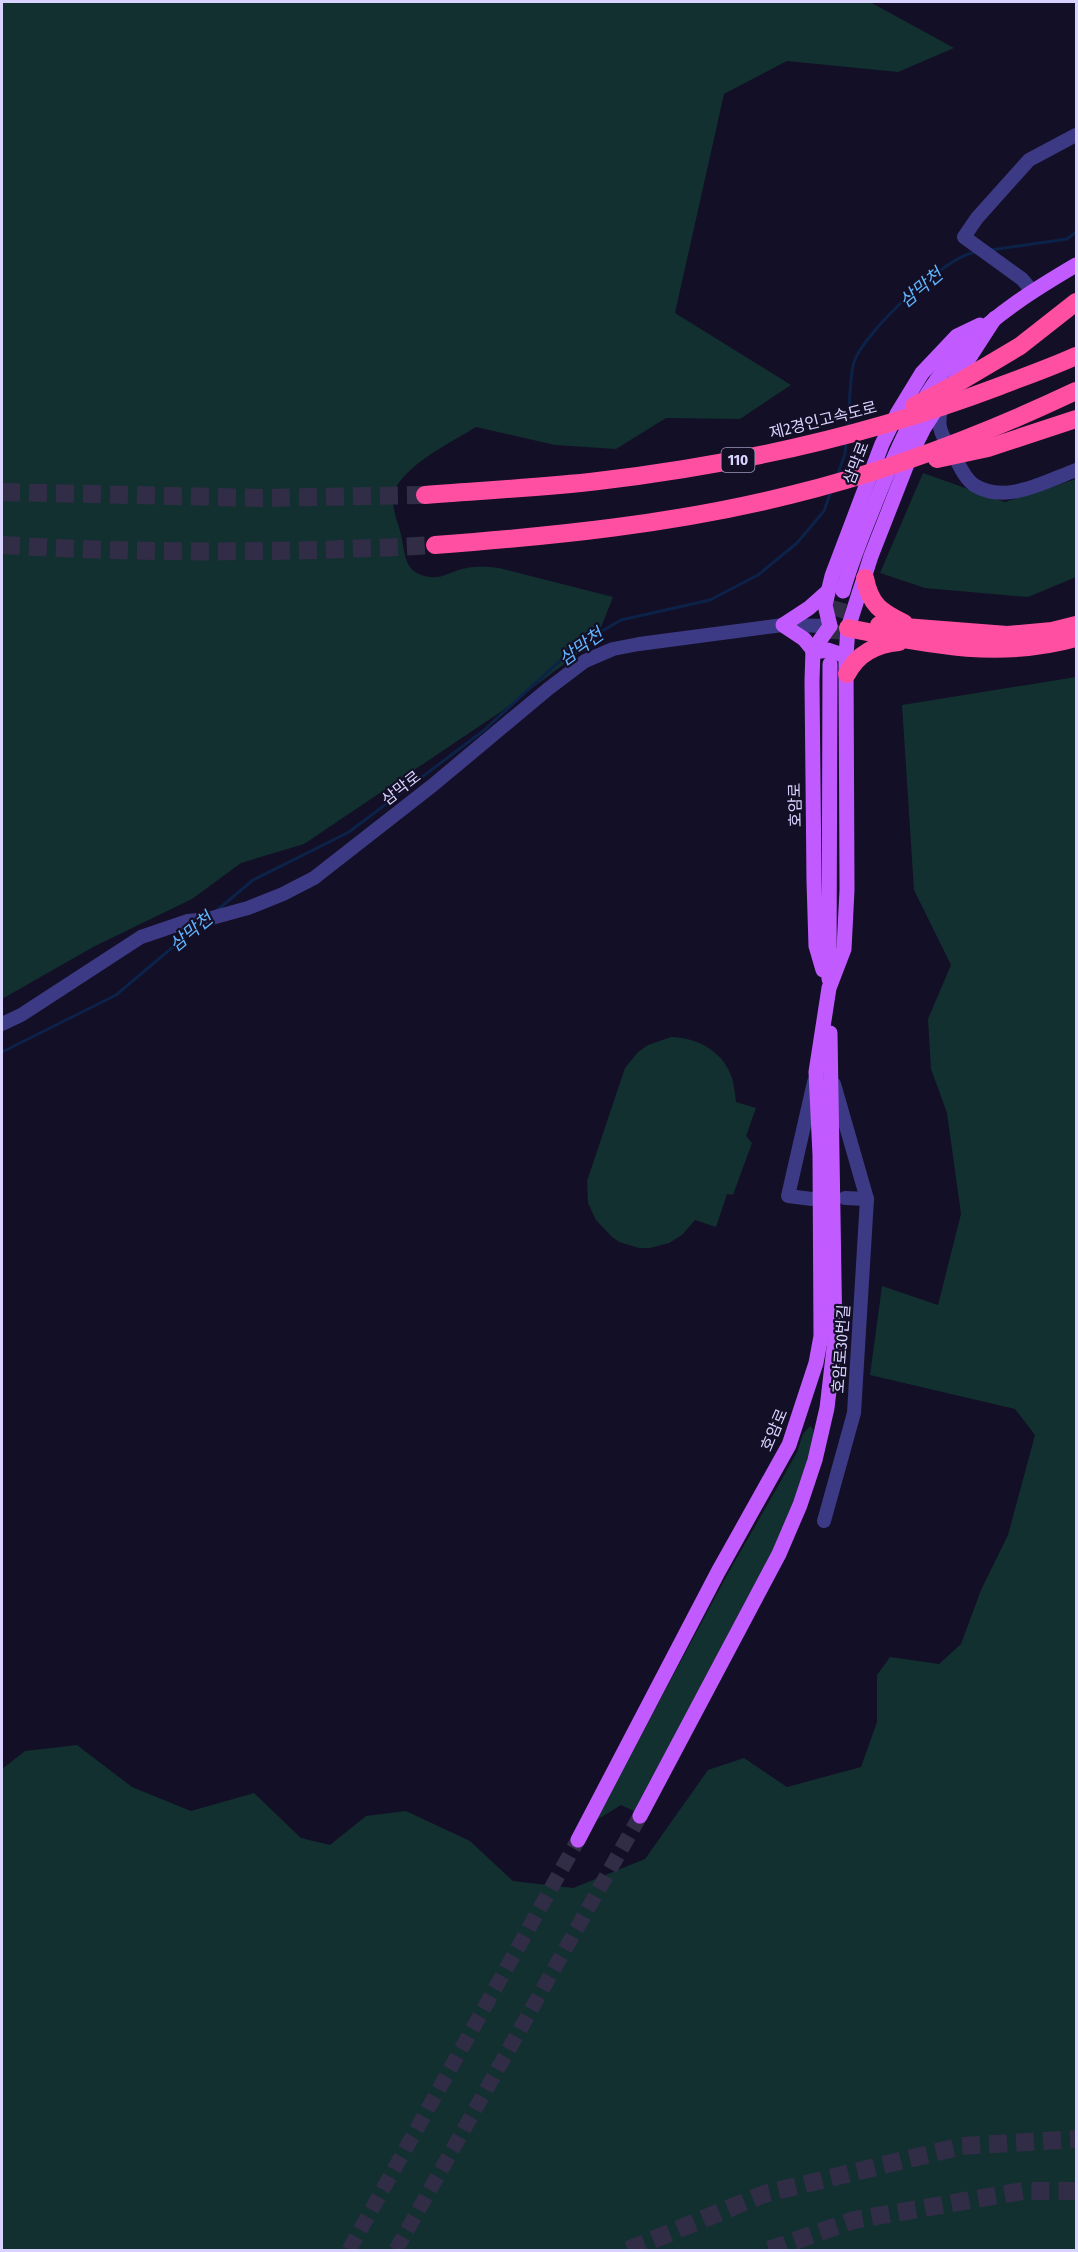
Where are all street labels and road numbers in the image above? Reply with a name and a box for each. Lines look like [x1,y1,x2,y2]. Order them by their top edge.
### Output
street label: 제2경인고속도로 [767,397,879,443]
street label: 삼막로 [839,439,873,487]
road number: 110 [722,448,754,472]
street label: 삼막로 [378,767,424,809]
street label: 호암로 [785,782,805,827]
street label: 호암로30번길 [828,1304,854,1394]
street label: 호암로 [757,1406,791,1454]

